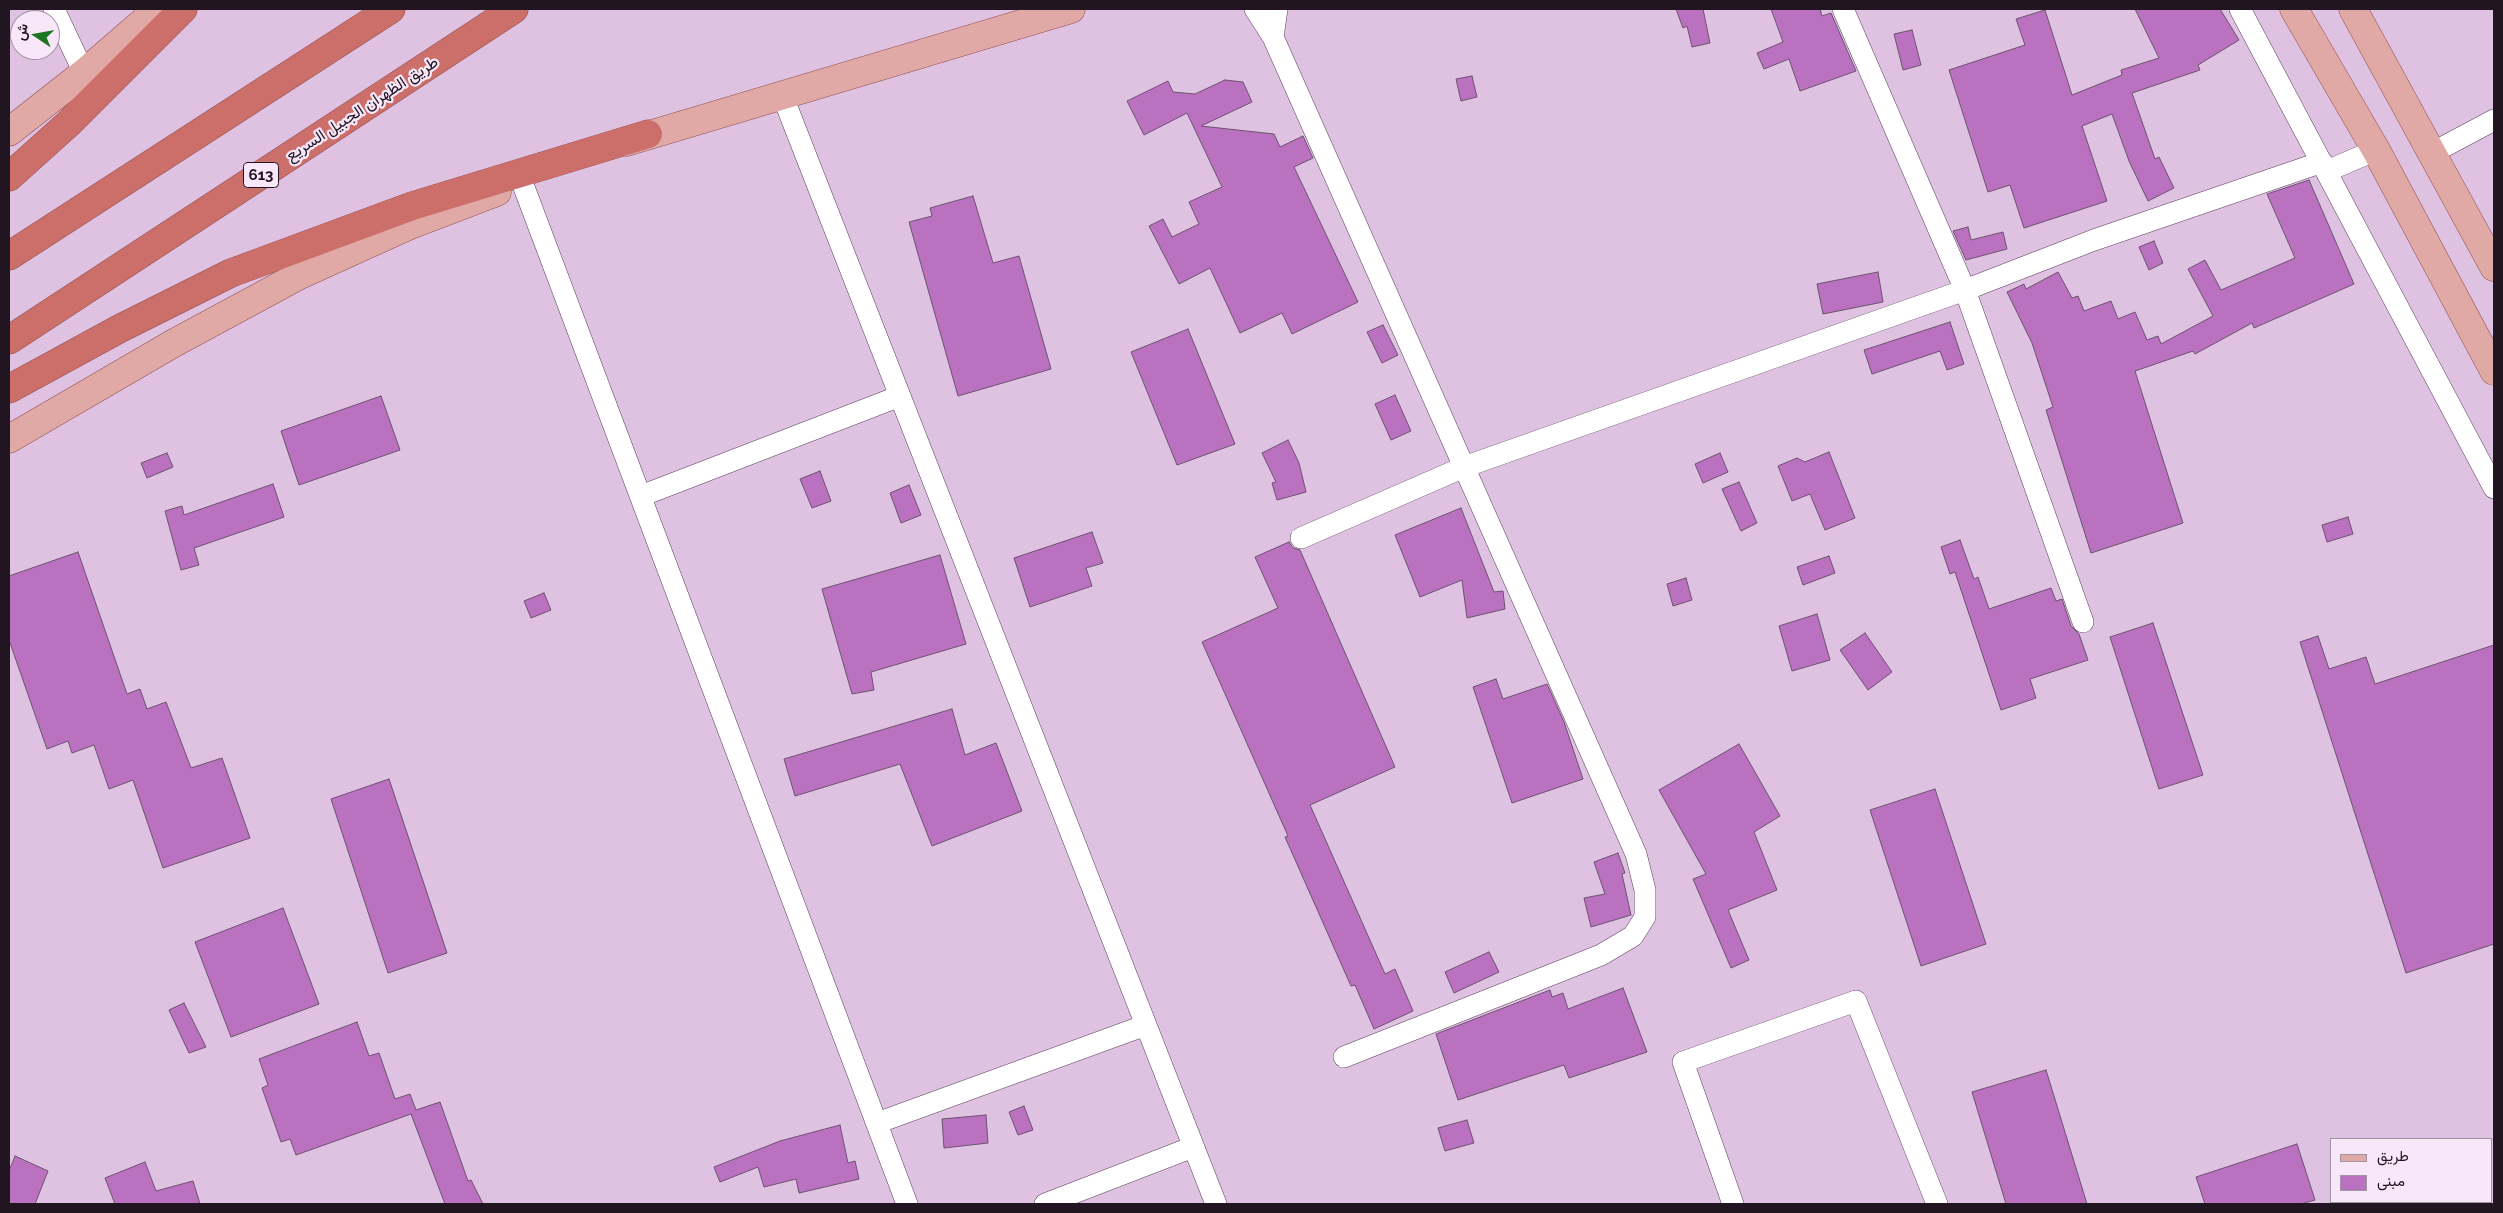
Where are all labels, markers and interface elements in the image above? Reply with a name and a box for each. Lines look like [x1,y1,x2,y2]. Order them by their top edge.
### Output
north arrow [10,10,60,60]
text: ش [12,22,31,42]
street label: طريق الظهران الجبيل السريع [282,52,442,166]
road number: 613 [244,162,278,188]
legend [2330,1138,2493,1203]
text: طريق [2377,1147,2409,1165]
text: مبنى [2377,1172,2405,1190]

